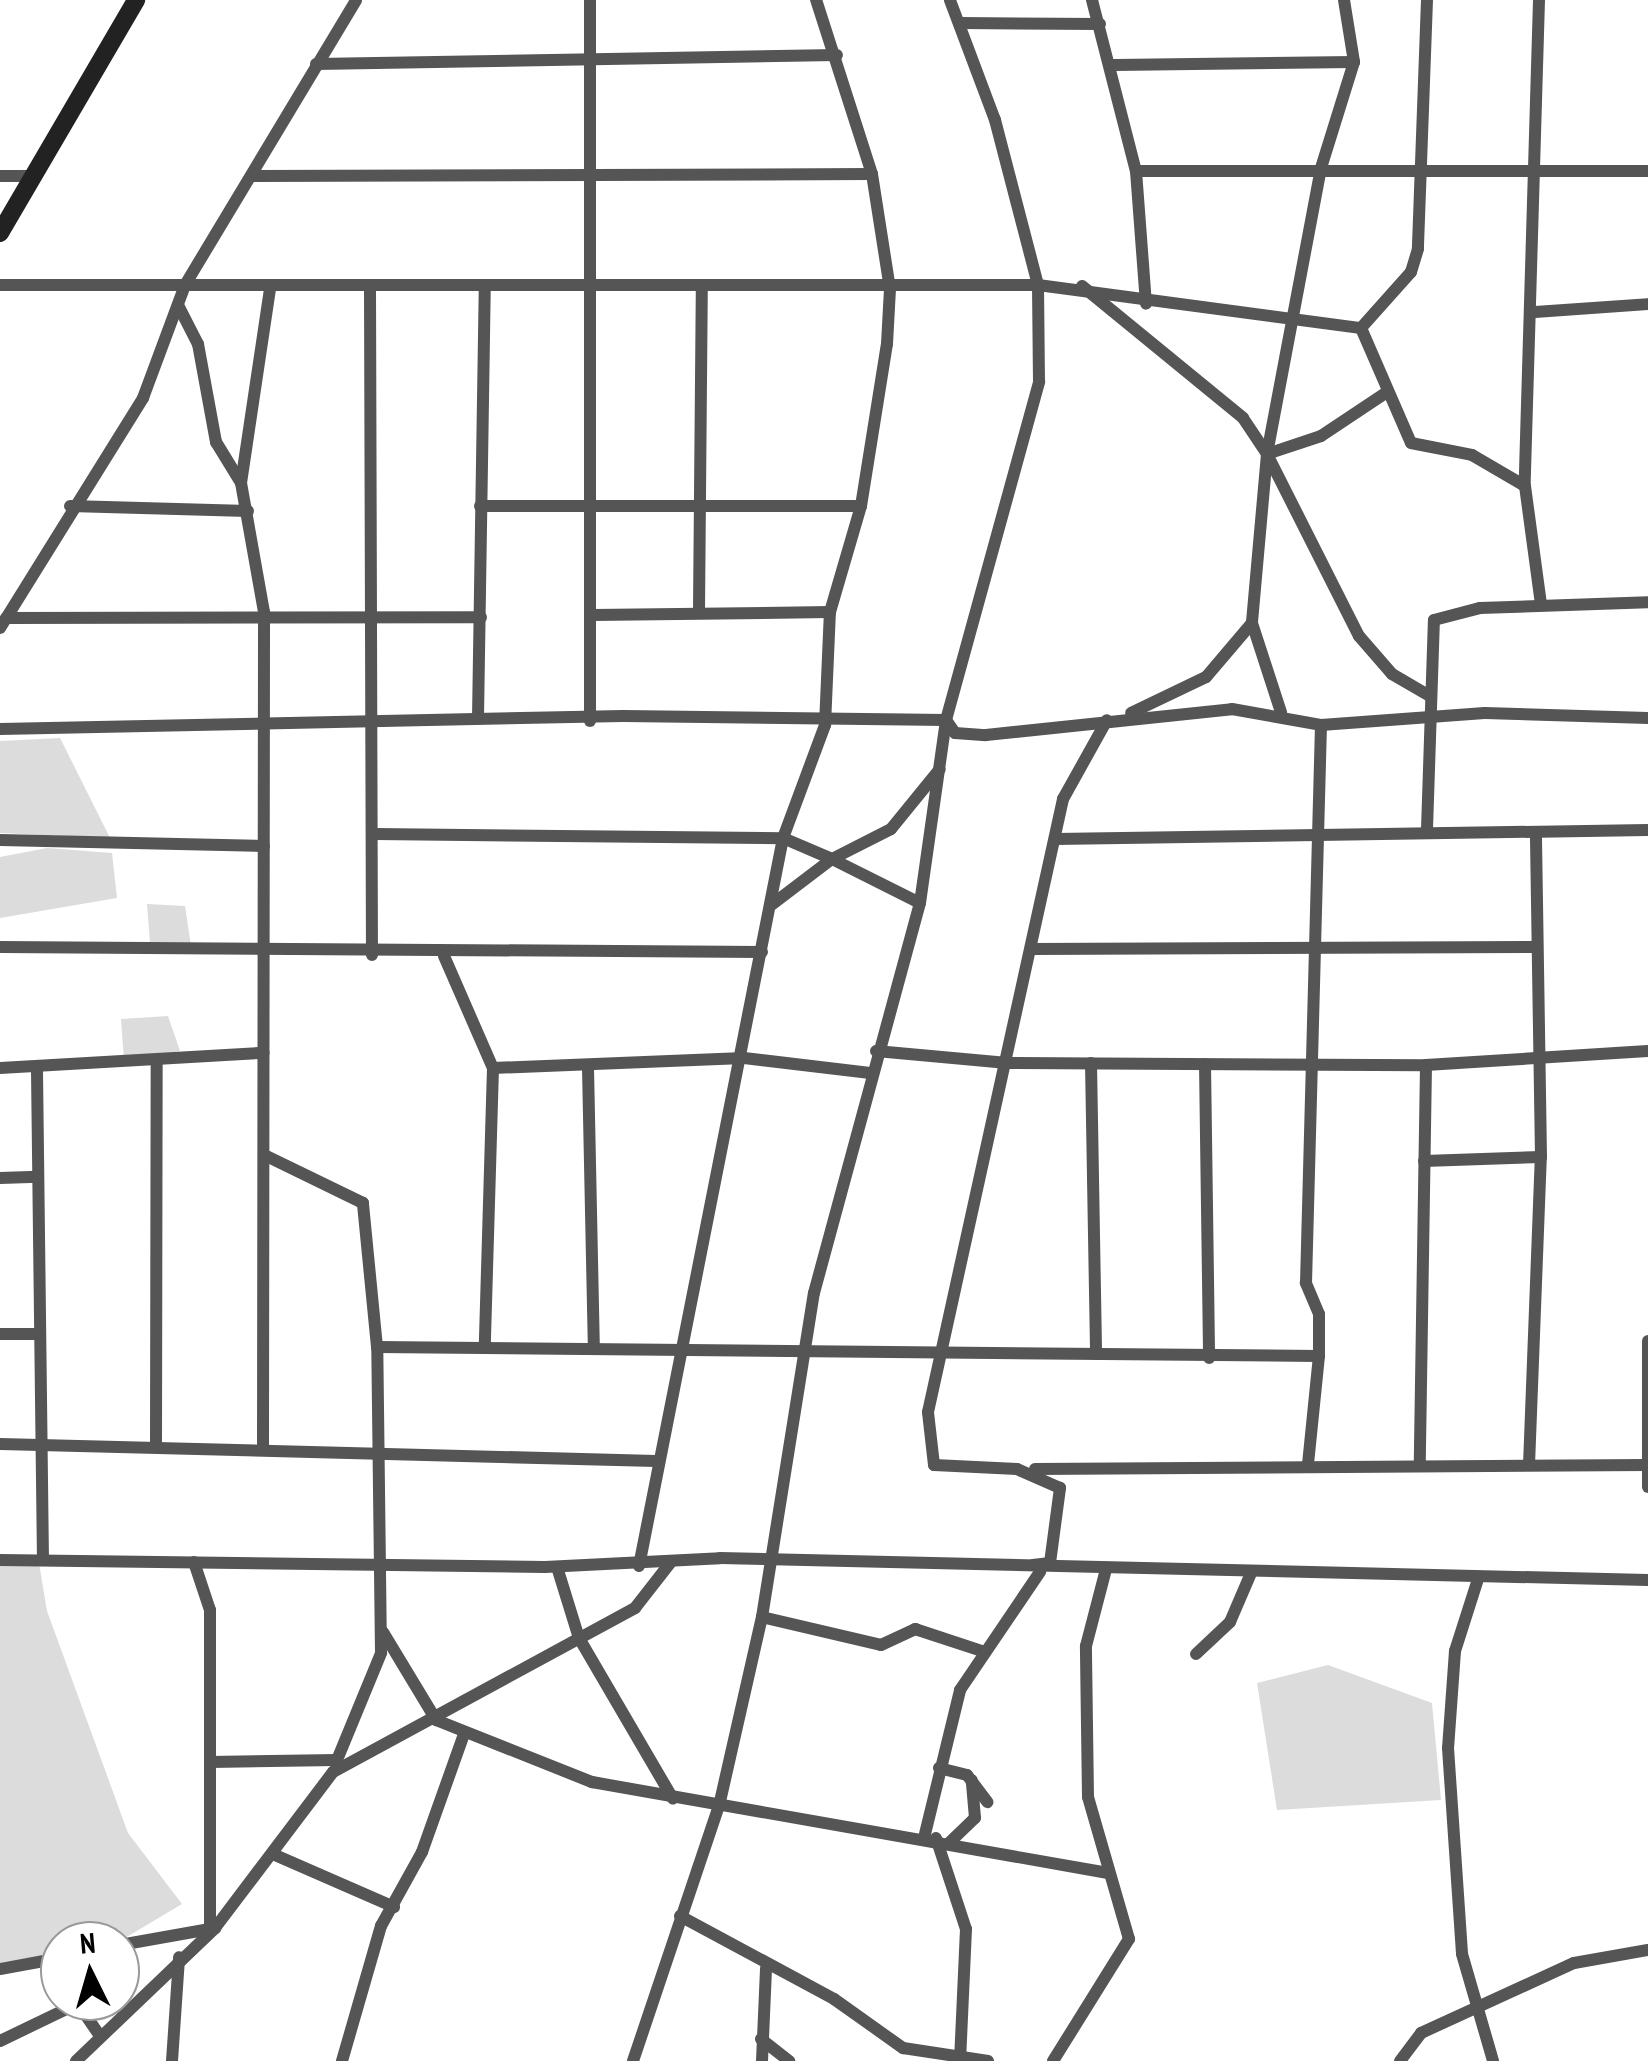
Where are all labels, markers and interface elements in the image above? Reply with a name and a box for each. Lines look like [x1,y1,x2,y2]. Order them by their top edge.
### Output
north arrow [40,1921,140,2021]
text: N [78,1924,97,1962]

